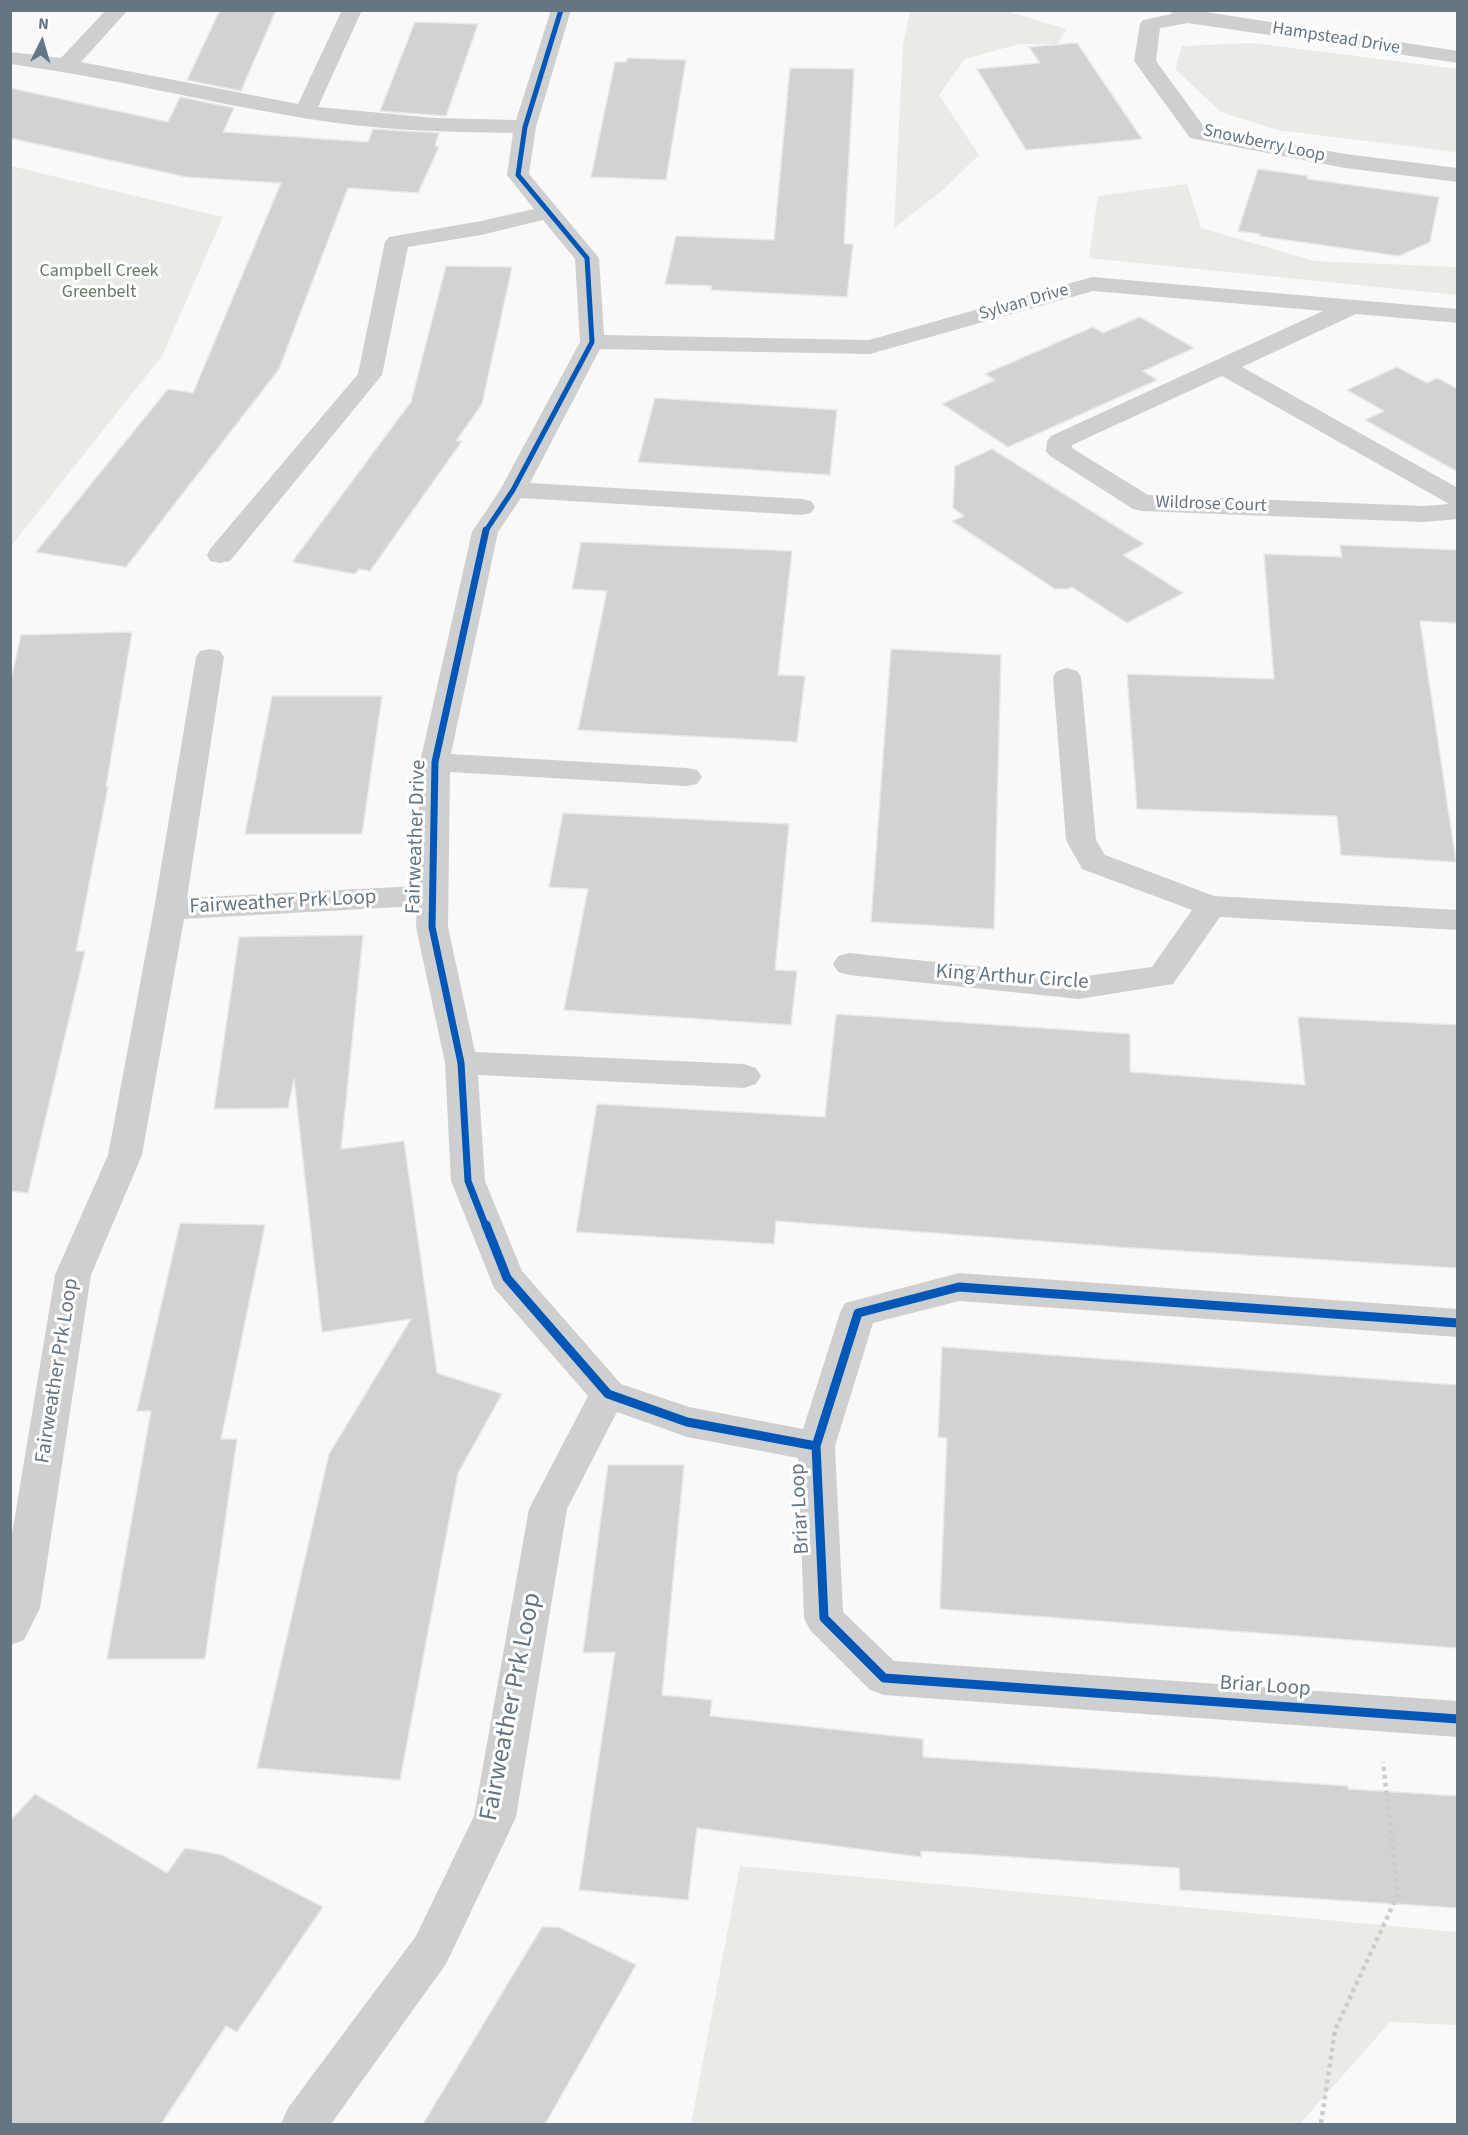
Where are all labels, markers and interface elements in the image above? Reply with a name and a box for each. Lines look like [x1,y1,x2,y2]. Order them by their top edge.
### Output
north arrow [12,12,72,72]
text: N [37,13,50,35]
street label: Hampstead Drive [1271,18,1401,60]
street label: Snowberry Loop [1201,121,1327,167]
park label: Campbell Creek Greenbelt [39,261,159,304]
street label: Sylvan Drive [977,280,1071,326]
street label: Wildrose Court [1155,492,1267,518]
street label: Fairweather Drive [402,759,432,915]
street label: Fairweather Prk Loop [189,886,377,920]
street label: King Arthur Circle [935,960,1089,996]
street label: Fairweather Prk Loop [31,1277,85,1465]
street label: Briar Loop [786,1463,816,1555]
street label: Fairweather Prk Loop [475,1590,549,1824]
street label: Briar Loop [1219,1671,1311,1703]

